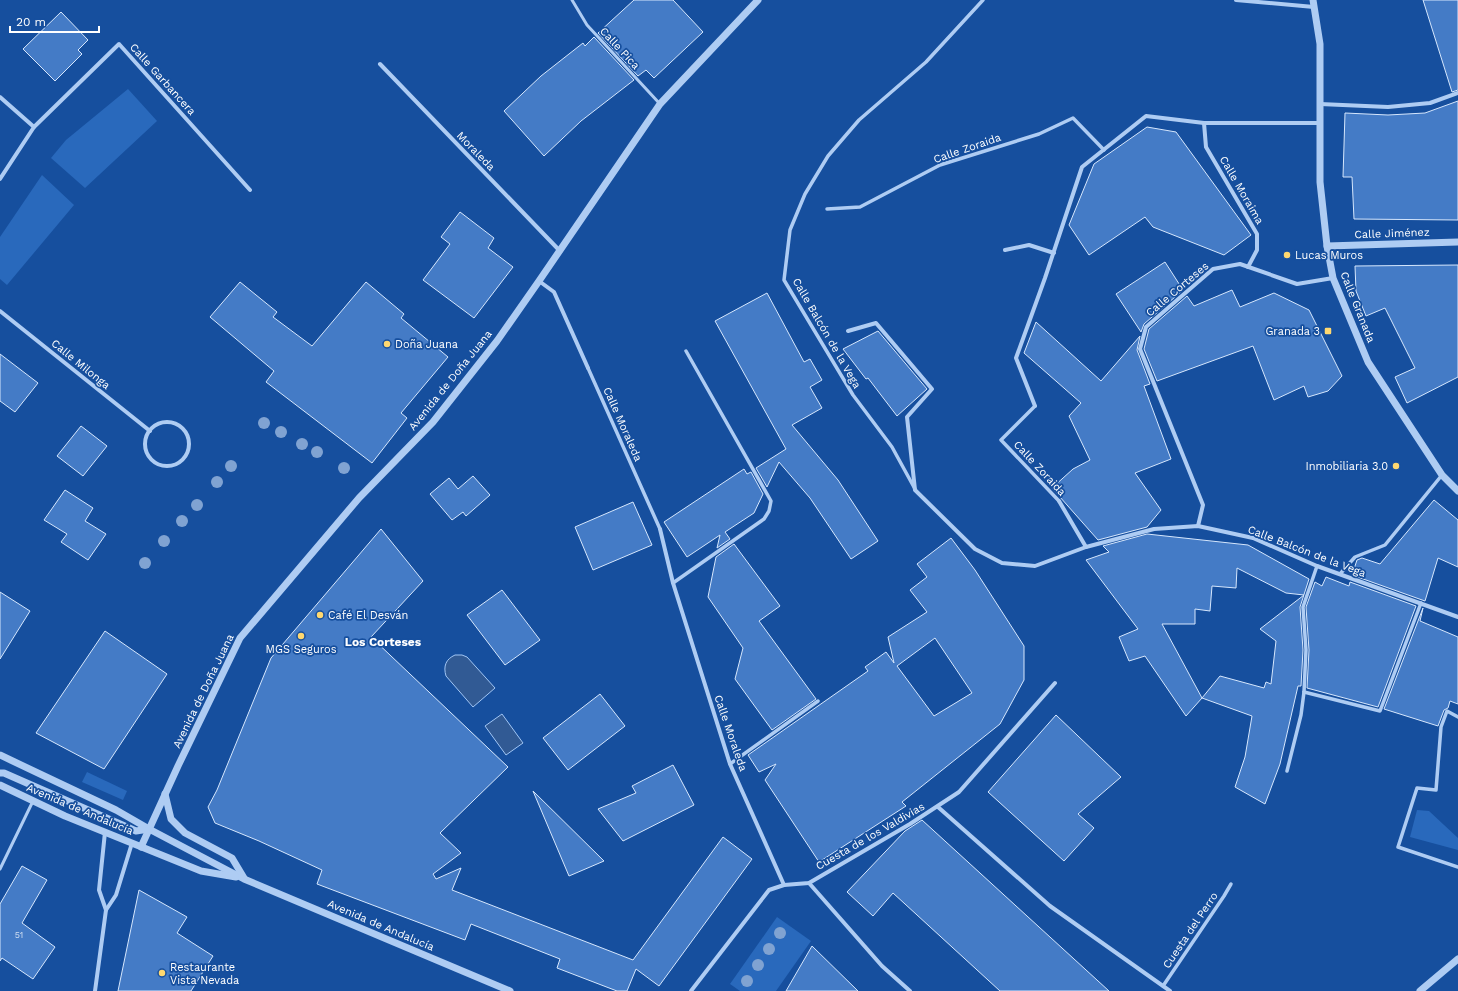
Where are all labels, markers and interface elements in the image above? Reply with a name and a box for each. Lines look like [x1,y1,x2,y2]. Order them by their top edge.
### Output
scale bar [10,8,99,34]
text: 20 m [16,15,46,29]
street label: Calle Pica [597,25,642,72]
street label: Calle Garbancera [127,41,198,118]
street label: Moraleda [454,129,497,174]
street label: Calle Zoraida [932,131,1003,166]
street label: Calle Moraima [1217,154,1266,227]
street label: Calle Jiménez [1354,226,1430,241]
place label: Lucas Muros [1295,249,1363,262]
marker: Lucas Muros [1282,250,1292,260]
street label: Calle Corteses [1143,259,1211,319]
street label: Calle Granada [1337,270,1378,345]
street label: Calle Balcón de la Vega [790,276,864,391]
place label: Granada 3 [1265,325,1320,338]
marker: Granada 3 [1323,326,1333,336]
street label: Avenida de Doña Juana [406,328,495,433]
street label: Calle Milonga [49,337,113,392]
place label: Doña Juana [395,338,458,351]
marker: Doña Juana [382,339,392,349]
street label: Calle Moraleda [600,385,645,463]
street label: Calle Zoraida [1011,438,1068,499]
place label: Inmobiliaria 3.0 [1306,460,1388,473]
marker: Inmobiliaria 3.0 [1391,461,1401,471]
street label: Calle Balcón de la Vega [1246,523,1368,580]
place label: Café El Desván [328,609,408,622]
marker: Café El Desván [315,610,325,620]
marker: MGS Seguros [296,631,306,641]
street label: Avenida de Doña Juana [170,632,237,750]
district label: Los Corteses [345,635,422,649]
place label: MGS Seguros [266,643,337,656]
street label: Calle Moraleda [711,693,750,773]
street label: Avenida de Andalucía [25,781,135,838]
street label: Cuesta de los Valdivias [814,800,927,873]
street label: Cuesta del Perro [1160,890,1221,971]
street label: Avenida de Andalucía [326,897,436,954]
house number: 51 [15,930,23,940]
place label: Restaurante Vista Nevada [170,961,239,987]
marker: Restaurante Vista Nevada [157,968,167,978]

